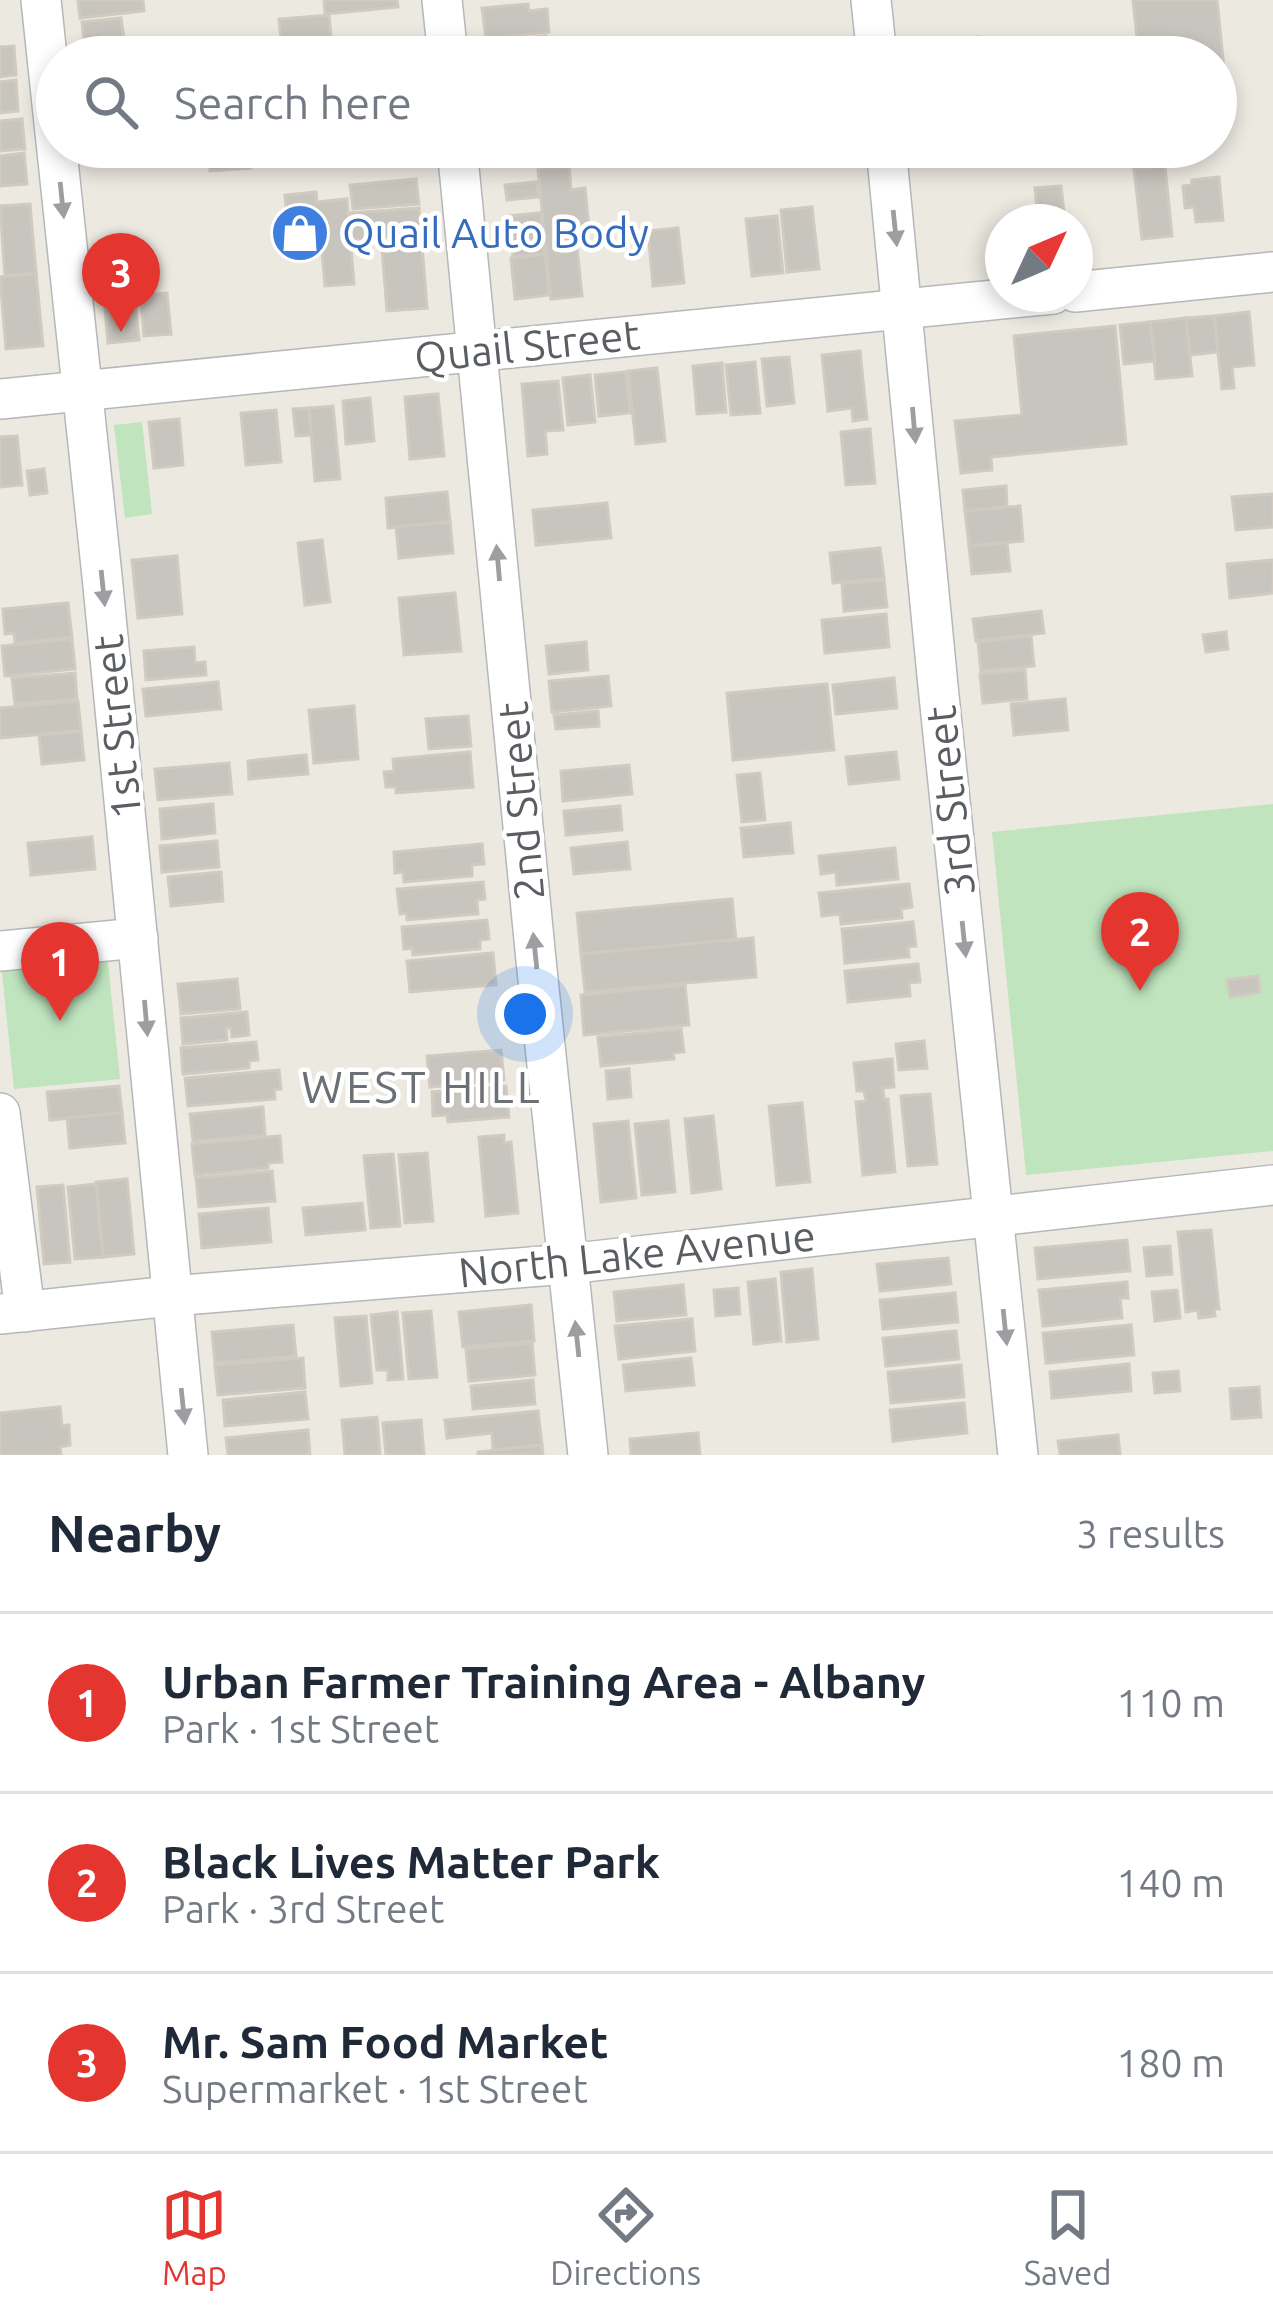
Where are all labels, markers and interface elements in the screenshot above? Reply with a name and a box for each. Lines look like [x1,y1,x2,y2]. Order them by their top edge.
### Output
search box [36,36,1237,168]
icon: search [78,69,144,135]
text: Search here [174,77,412,128]
one-way arrow [53,182,72,219]
shop icon: Quail Auto Body [269,202,331,264]
north arrow [985,204,1093,312]
place label: Quail Auto Body [342,209,649,256]
one-way arrow [886,210,905,247]
pin: 3 [82,233,160,332]
street label: Quail Street [412,310,642,381]
one-way arrow [905,407,924,445]
one-way arrow [488,544,507,581]
one-way arrow [94,570,113,607]
street label: 1st Street [83,632,150,822]
street label: 2nd Street [488,700,553,902]
street label: 3rd Street [916,704,983,899]
pin: 2 [1101,892,1179,991]
one-way arrow [955,921,974,958]
pin: 1 [21,922,99,1021]
one-way arrow [525,932,544,969]
your location [495,984,555,1044]
one-way arrow [137,1000,156,1037]
district label: WEST HILL [301,1061,543,1112]
street label: North Lake Avenue [456,1211,818,1296]
one-way arrow [995,1309,1014,1346]
one-way arrow [567,1319,586,1357]
one-way arrow [174,1388,193,1425]
text: Nearby [48,1504,221,1562]
text: 3 results [1076,1512,1225,1555]
text: Urban Farmer Training Area - Albany [162,1656,925,1707]
text: 1 [76,1681,98,1724]
text: 110 m [1116,1681,1225,1724]
text: Park · 1st Street [162,1707,439,1750]
text: Black Lives Matter Park [162,1836,660,1887]
text: 2 [76,1861,98,1904]
text: 140 m [1116,1861,1225,1904]
text: Park · 3rd Street [162,1887,444,1930]
text: Mr. Sam Food Market [162,2016,608,2067]
text: 3 [76,2041,98,2084]
text: 180 m [1116,2041,1225,2084]
text: Supermarket · 1st Street [162,2067,588,2110]
tab: Map [161,2182,227,2291]
tab: Directions [550,2182,701,2291]
tab: Saved [1024,2182,1112,2291]

